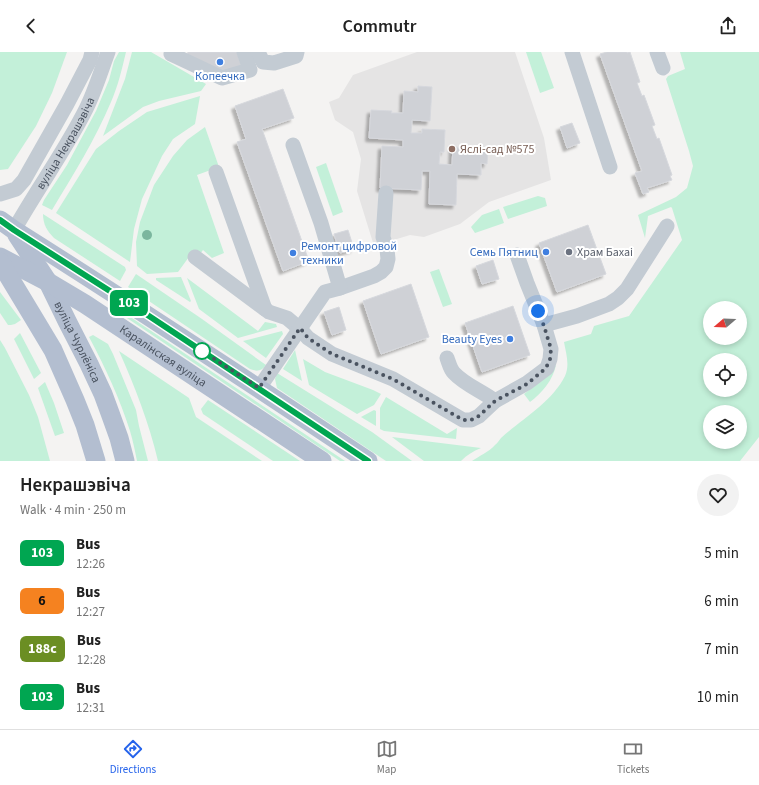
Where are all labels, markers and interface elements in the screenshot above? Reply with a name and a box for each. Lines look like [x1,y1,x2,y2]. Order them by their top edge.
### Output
text: Commutr [343,14,416,39]
icon: back [20,15,42,37]
icon: share [717,15,739,37]
marker: Копеечка [215,57,225,67]
place label: Копеечка [195,68,245,85]
street label: вуліца Некрашэвіча [32,94,99,193]
place label: Яслі-сад №575 [460,141,535,158]
marker: Яслі-сад №575 [447,144,457,154]
place label: Ремонт цифровой техники [301,238,397,269]
place label: Семь Пятниц [470,244,538,261]
place label: Храм Бахаі [577,244,633,261]
marker: Семь Пятниц [541,247,551,257]
marker: Храм Бахаі [564,247,574,257]
marker: Ремонт цифровой техники [288,248,298,258]
line badge: 103 [106,290,152,316]
text: 103 [118,293,140,313]
street label: вуліца Чурлёніса [50,298,105,385]
your location [528,301,548,321]
north arrow [703,301,747,345]
map controls [703,301,747,449]
street label: Каралінская вуліца [116,321,210,391]
place label: Beauty Eyes [442,331,502,348]
marker: Beauty Eyes [505,334,515,344]
unlabelled marker [193,342,211,360]
button: locate [703,353,747,397]
button: layers [703,405,747,449]
text: Некрашэвіча [20,472,131,499]
button: heart [697,474,739,516]
text: Walk · 4 min · 250 m [20,501,126,519]
text: Bus [76,534,100,555]
text: 103 [31,543,53,563]
text: 5 min [704,543,739,564]
text: 12:26 [76,555,105,573]
text: Bus [76,582,100,603]
text: 6 [38,591,46,611]
text: 6 min [704,591,739,612]
text: 12:27 [76,603,105,621]
text: Bus [77,630,101,651]
text: 188с [28,639,57,659]
text: 7 min [704,639,739,660]
text: 12:28 [77,651,106,669]
text: Bus [76,678,100,699]
text: 103 [31,687,53,707]
text: 10 min [697,687,739,708]
text: 12:31 [76,699,105,717]
tab: Directions [110,738,156,777]
tab: Map [376,738,398,777]
tab: Tickets [617,738,649,777]

